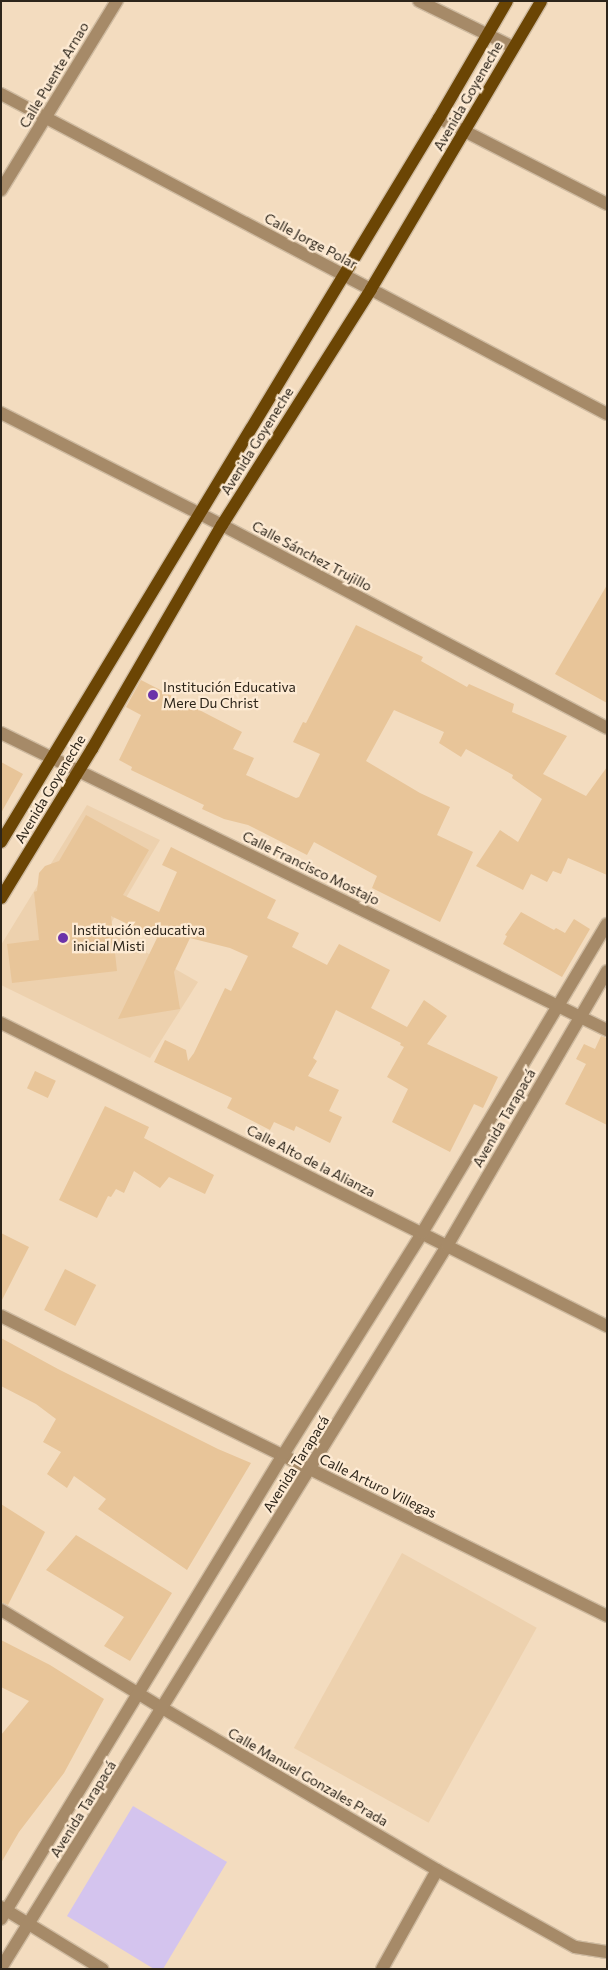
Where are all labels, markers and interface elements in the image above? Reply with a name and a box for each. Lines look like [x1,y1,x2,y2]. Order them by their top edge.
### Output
street label: Calle Puente Arnao [16,19,92,131]
street label: Avenida Goyeneche [430,38,506,154]
street label: Calle Jorge Polar [262,209,360,273]
street label: Avenida Goyeneche [217,384,297,498]
street label: Calle Sánchez Trujillo [249,517,375,595]
place label: Institución Educativa Mere Du Christ [163,679,296,712]
marker: Institución Educativa Mere Du Christ [147,689,159,701]
street label: Avenida Goyeneche [11,732,89,846]
street label: Calle Francisco Mostajo [240,827,382,909]
place label: Institución educativa inicial Misti [73,922,205,954]
marker: Institución educativa inicial Misti [57,932,69,944]
street label: Avenida Tarapacá [469,1066,539,1170]
street label: Calle Alto de la Alianza [244,1121,378,1201]
street label: Avenida Tarapacá [260,1413,332,1515]
street label: Calle Arturo Villegas [317,1450,439,1522]
street label: Calle Manuel Gonzales Prada [225,1724,391,1830]
street label: Avenida Tarapacá [47,1758,119,1860]

